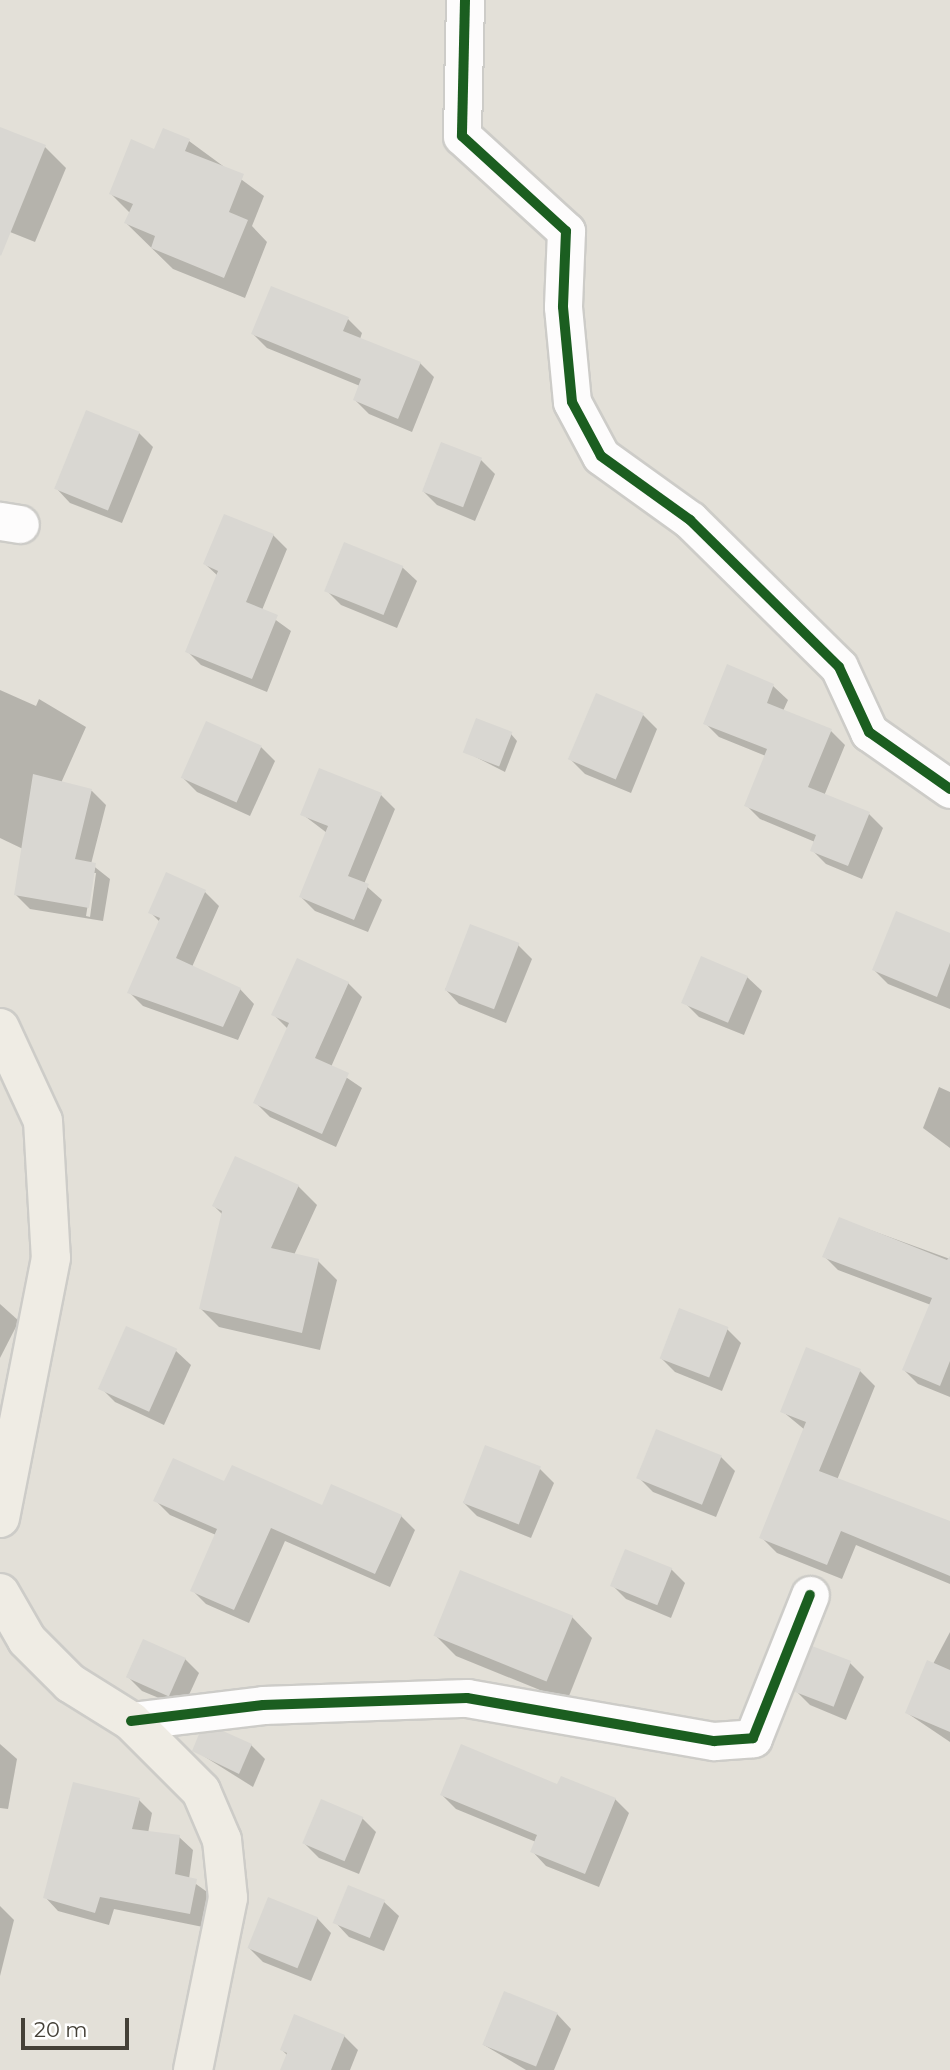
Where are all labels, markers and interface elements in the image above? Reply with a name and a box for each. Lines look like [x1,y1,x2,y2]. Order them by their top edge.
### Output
scale bar [24,2004,133,2048]
text: 20 m [34,2017,88,2042]

